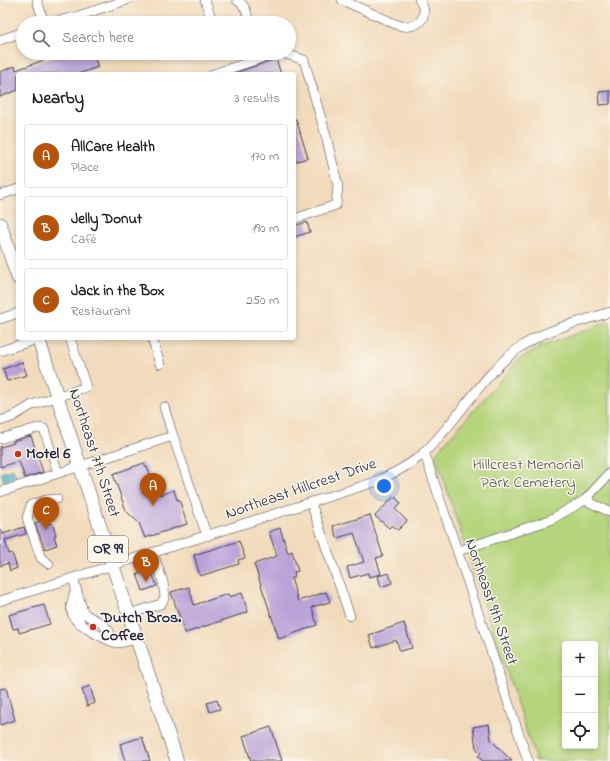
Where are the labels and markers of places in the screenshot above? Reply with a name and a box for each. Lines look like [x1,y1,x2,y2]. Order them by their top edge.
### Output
place label: Motel 6 [26,442,71,466]
marker: Motel 6 [13,449,23,459]
pin: A [140,473,166,506]
pin: C [33,497,59,530]
pin: B [133,549,159,582]
place label: Dutch Bros. Coffee [100,606,182,648]
marker: Dutch Bros. Coffee [88,622,98,632]

